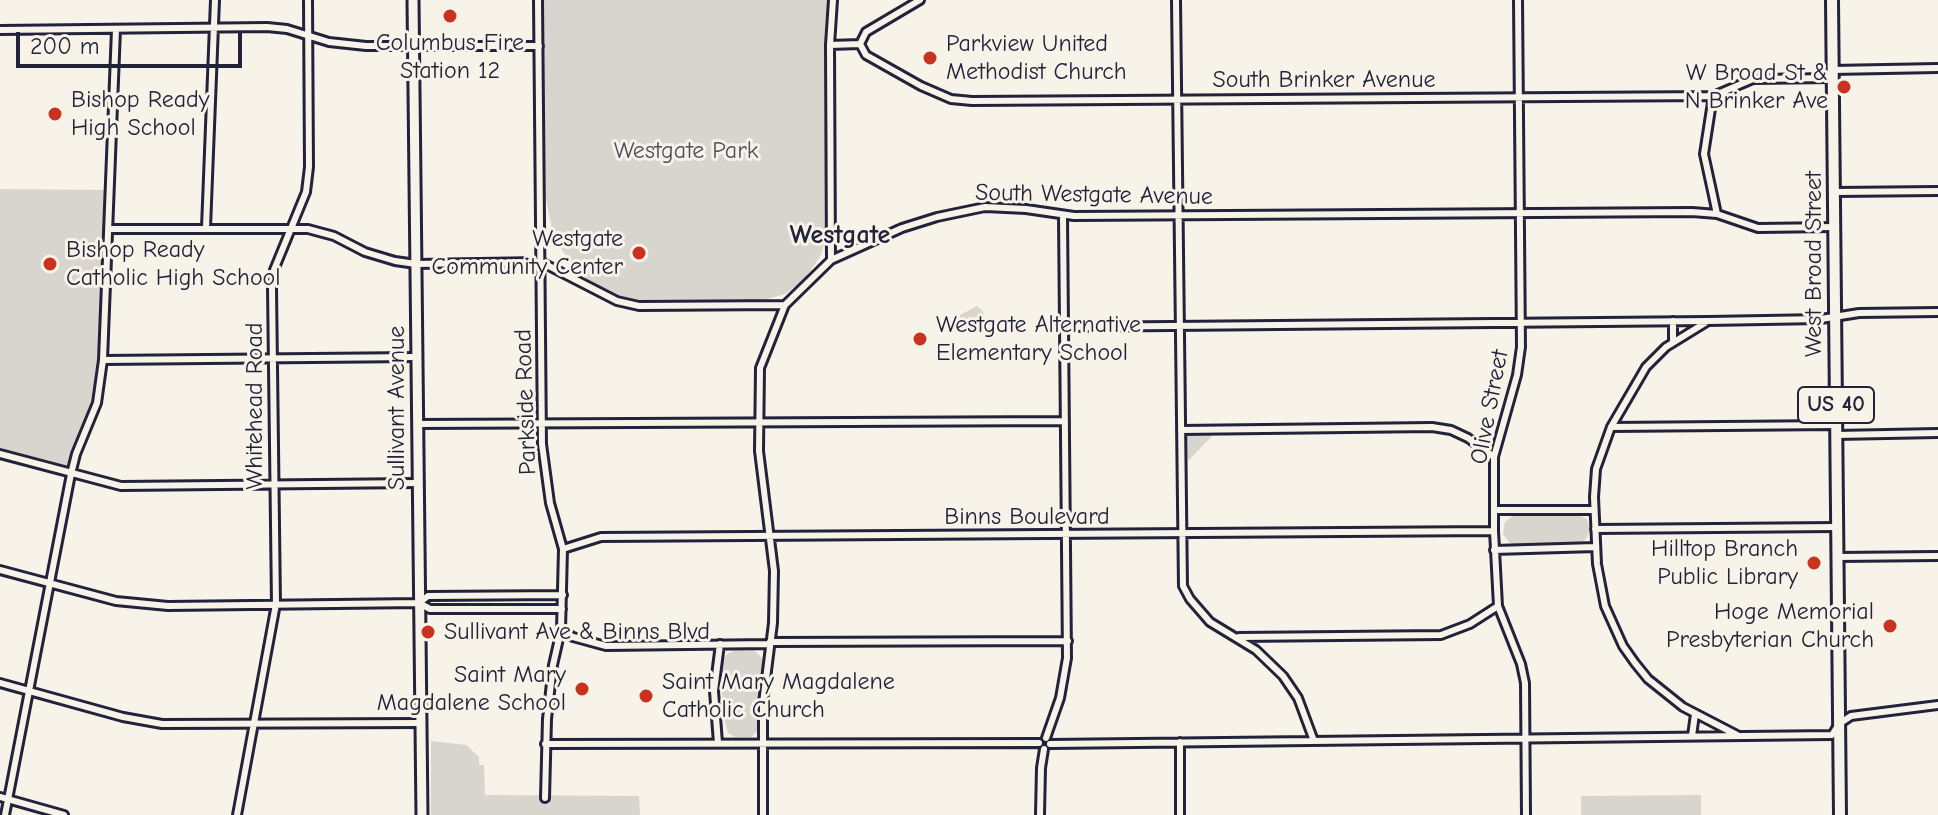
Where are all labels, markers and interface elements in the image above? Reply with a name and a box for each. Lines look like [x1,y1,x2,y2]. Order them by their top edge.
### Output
marker: Columbus Fire Station 12 [441,7,459,25]
scale bar [20,16,246,66]
place label: Columbus Fire Station 12 [376,29,524,85]
place label: Parkview United Methodist Church [946,30,1127,86]
text: 200 m [30,32,100,60]
marker: Parkview United Methodist Church [921,49,939,67]
place label: W Broad St & N Brinker Ave [1685,59,1828,115]
street label: South Brinker Avenue [1213,66,1435,94]
marker: W Broad St & N Brinker Ave [1835,78,1853,96]
place label: Bishop Ready High School [71,86,210,142]
marker: Bishop Ready High School [46,105,64,123]
park label: Westgate Park [614,137,758,165]
street label: West Broad Street [1800,171,1828,357]
street label: South Westgate Avenue [975,179,1213,211]
district label: Westgate [790,220,890,252]
place label: Westgate Community Center [432,225,623,281]
place label: Bishop Ready Catholic High School [66,236,281,292]
marker: Westgate Community Center [630,244,648,262]
marker: Bishop Ready Catholic High School [41,255,59,273]
place label: Westgate Alternative Elementary School [936,311,1141,367]
street label: Whitehead Road [241,322,269,490]
street label: Sullivant Avenue [383,326,411,490]
street label: Parkside Road [509,329,543,475]
marker: Westgate Alternative Elementary School [911,330,929,348]
street label: Olive Street [1465,347,1515,467]
road number: US 40 [1798,387,1874,423]
street label: Binns Boulevard [944,503,1110,531]
place label: Hilltop Branch Public Library [1651,535,1798,591]
marker: Hilltop Branch Public Library [1805,554,1823,572]
place label: Hoge Memorial Presbyterian Church [1666,598,1874,654]
marker: Hoge Memorial Presbyterian Church [1881,617,1899,635]
place label: Sullivant Ave & Binns Blvd [444,618,710,646]
marker: Sullivant Ave & Binns Blvd [419,623,437,641]
place label: Saint Mary Magdalene School [377,661,566,717]
place label: Saint Mary Magdalene Catholic Church [662,668,895,724]
marker: Saint Mary Magdalene School [573,680,591,698]
marker: Saint Mary Magdalene Catholic Church [637,687,655,705]

